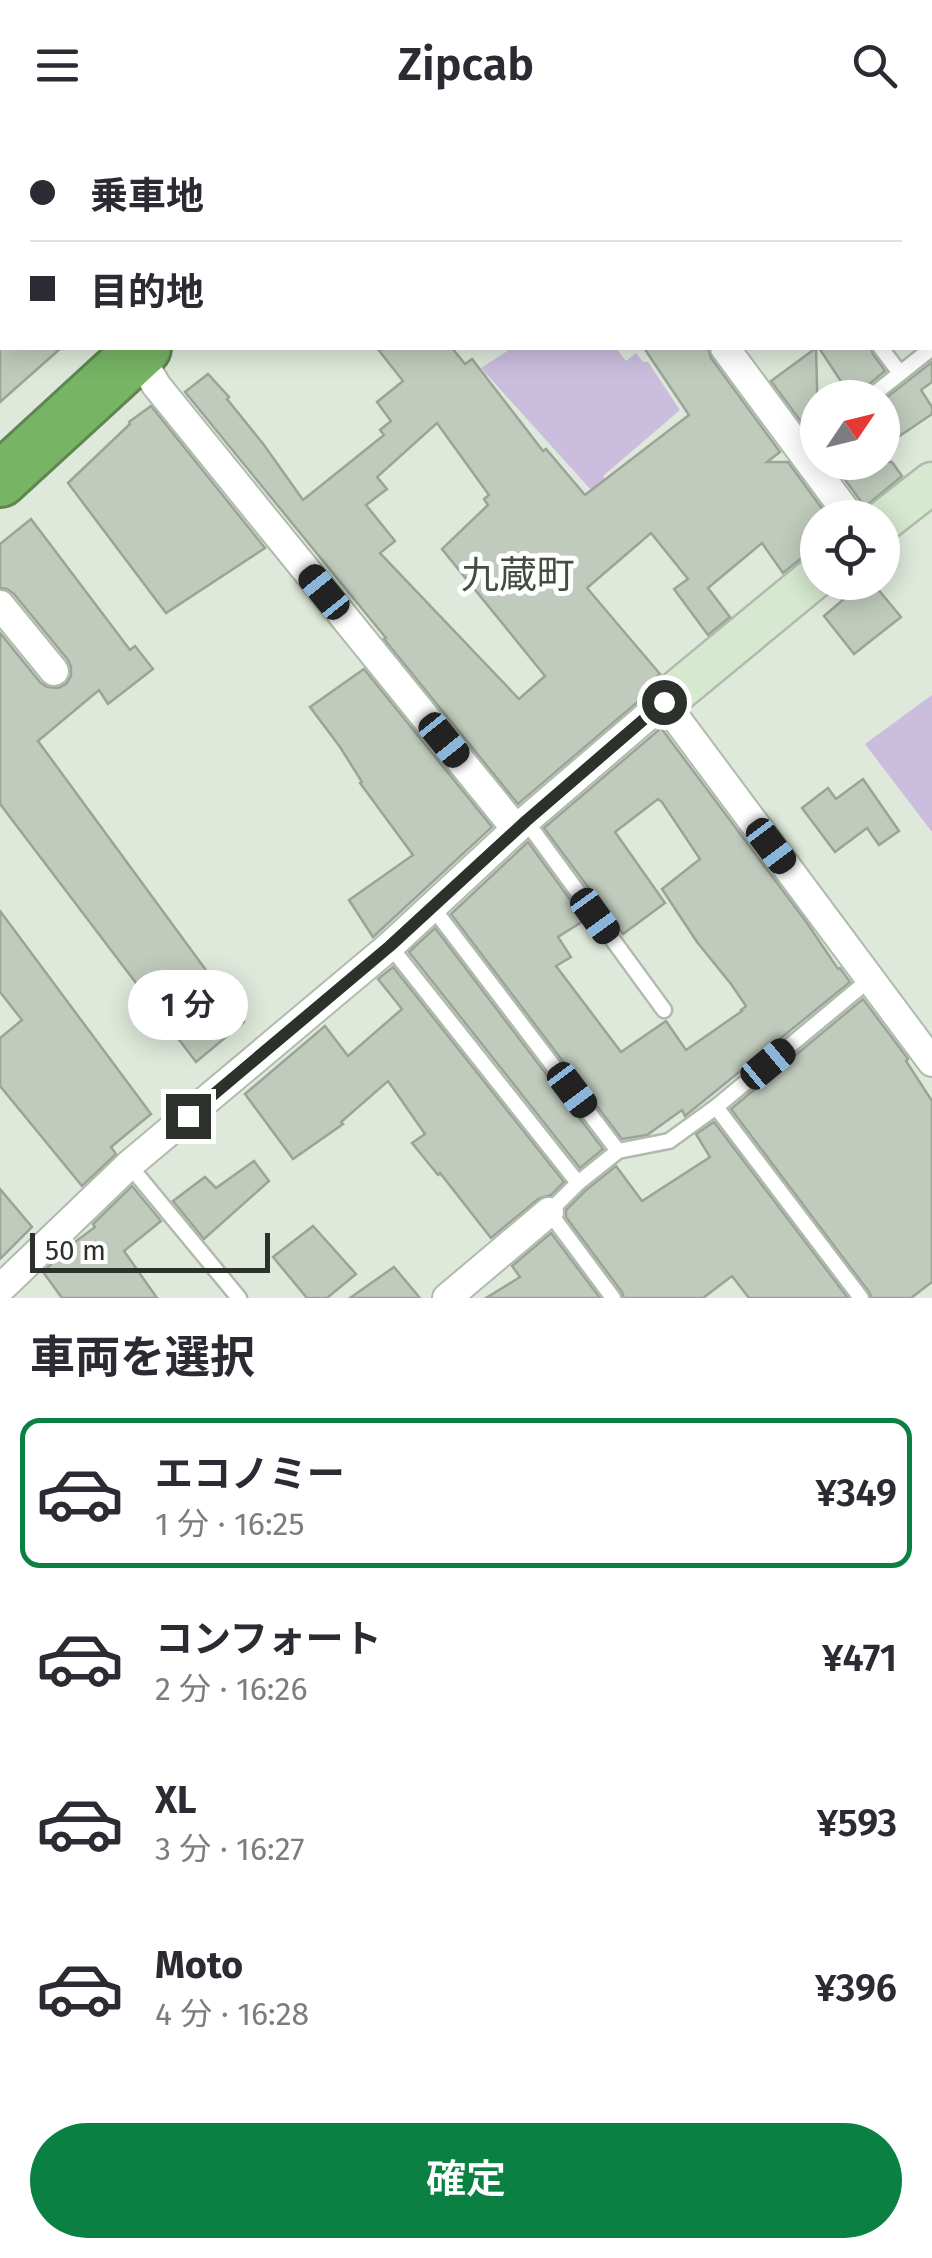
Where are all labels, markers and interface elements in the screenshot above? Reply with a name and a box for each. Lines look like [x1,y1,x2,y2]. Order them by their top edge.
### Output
icon: menu [30,38,85,93]
text: Zipcab [398,38,534,92]
icon: search [847,38,902,93]
text: 乗車地 [90,173,204,219]
text: 目的地 [90,269,204,315]
north arrow [800,380,900,480]
map controls [800,380,900,600]
button: locate [800,500,900,600]
district label: 九蔵町 [461,552,575,598]
car [293,559,355,625]
route start [642,680,687,725]
car [413,707,475,773]
car [741,813,801,879]
car [565,883,625,949]
callout: 1 分 [128,971,248,1041]
text: 1 分 [161,986,215,1024]
car [735,1033,801,1095]
car [542,1057,602,1123]
route end [166,1094,211,1139]
scale bar [30,1228,270,1272]
text: 50 m [45,1234,106,1267]
text: 車両を選択 [30,1331,255,1385]
icon: car [35,1448,125,1538]
text: エコノミー [155,1451,345,1497]
text: ¥349 [815,1470,897,1516]
text: 1 分 · 16:25 [155,1505,304,1543]
icon: car [35,1613,125,1703]
text: コンフォート [155,1616,382,1662]
text: ¥471 [822,1635,897,1681]
text: 2 分 · 16:26 [155,1670,307,1708]
text: XL [155,1777,197,1823]
icon: car [35,1778,125,1868]
text: ¥593 [817,1800,897,1846]
text: 3 分 · 16:27 [155,1830,304,1868]
text: Moto [155,1942,243,1988]
icon: car [35,1943,125,2033]
text: ¥396 [815,1965,897,2011]
text: 4 分 · 16:28 [155,1995,309,2033]
button: 確定 [30,2123,902,2238]

